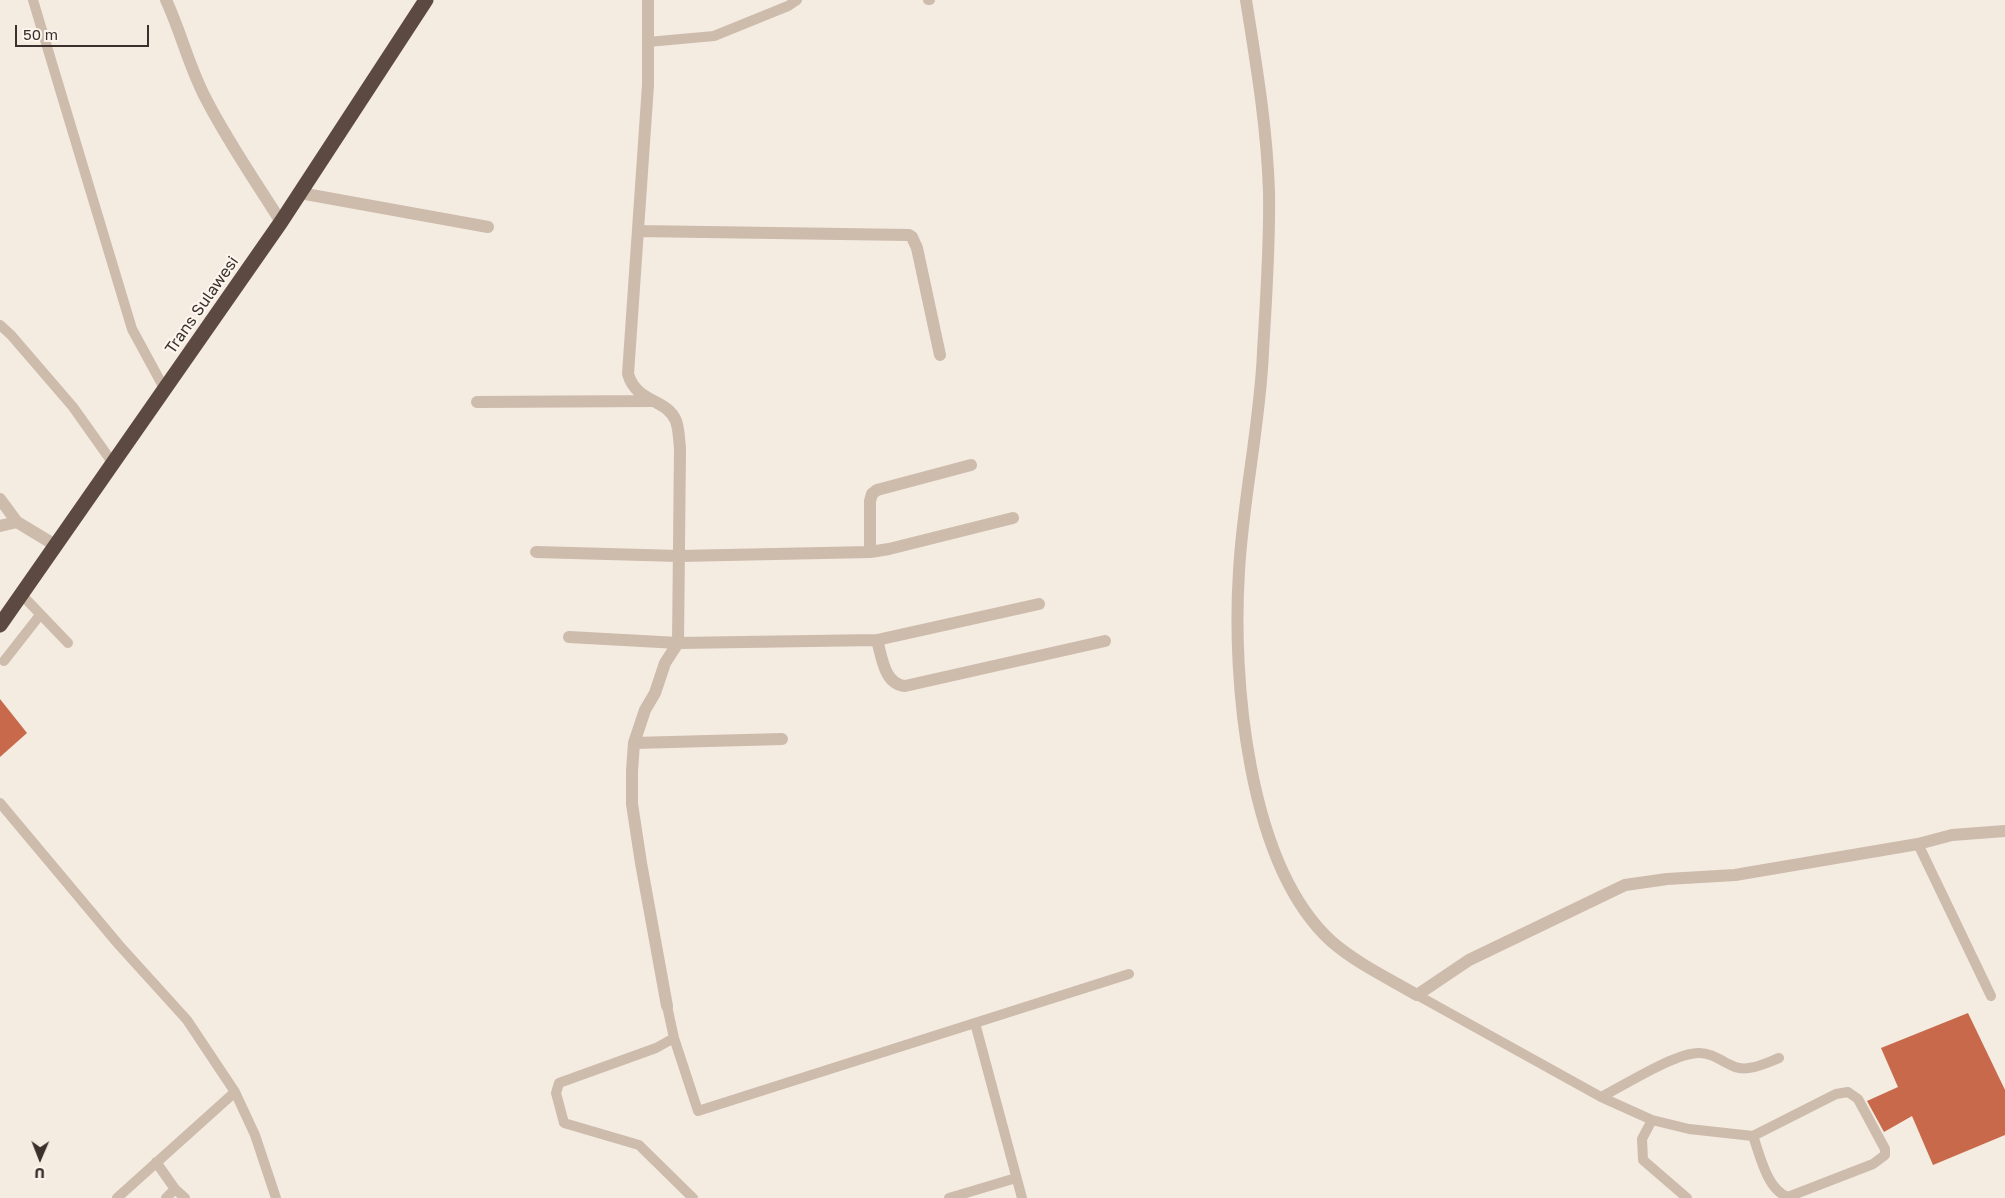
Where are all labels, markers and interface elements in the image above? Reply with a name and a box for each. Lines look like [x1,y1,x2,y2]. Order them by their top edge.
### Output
scale bar [18,15,151,47]
text: 50 m [23,25,58,43]
street label: Trans Sulawesi [161,253,243,357]
north arrow [15,1133,65,1183]
text: U [34,1165,45,1182]

